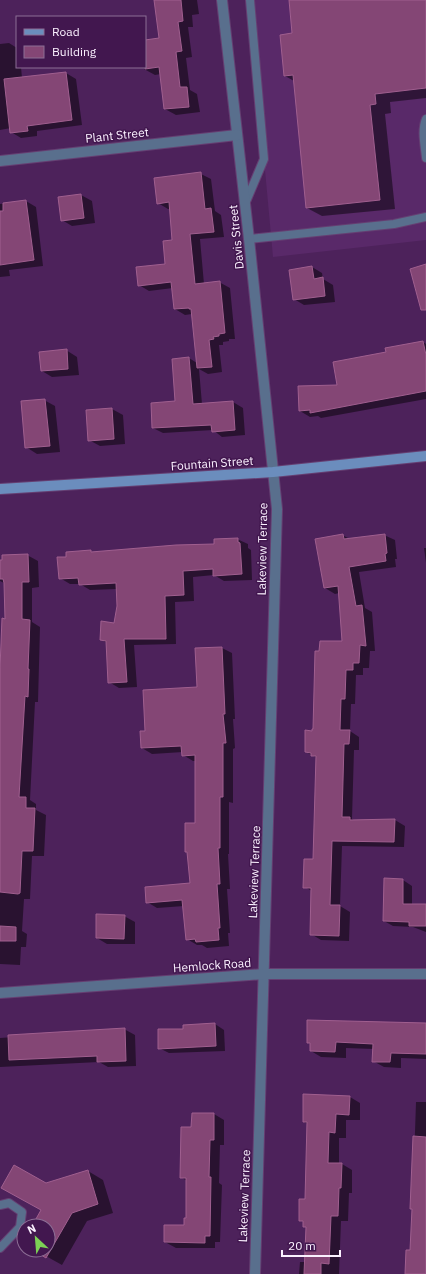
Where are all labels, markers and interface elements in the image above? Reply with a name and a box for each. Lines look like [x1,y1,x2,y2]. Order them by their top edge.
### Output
legend [16,16,146,68]
text: Road [52,24,80,39]
text: Building [52,44,97,59]
street label: Plant Street [85,124,149,146]
street label: Davis Street [225,204,247,270]
street label: Fountain Street [170,453,254,473]
street label: Lakeview Terrace [254,502,270,596]
street label: Lakeview Terrace [245,825,263,919]
street label: Hemlock Road [172,955,252,975]
street label: Lakeview Terrace [235,1149,253,1243]
north arrow [16,1218,56,1258]
text: N [25,1221,38,1237]
scale bar [282,1232,340,1258]
text: 20 m [288,1238,316,1253]

